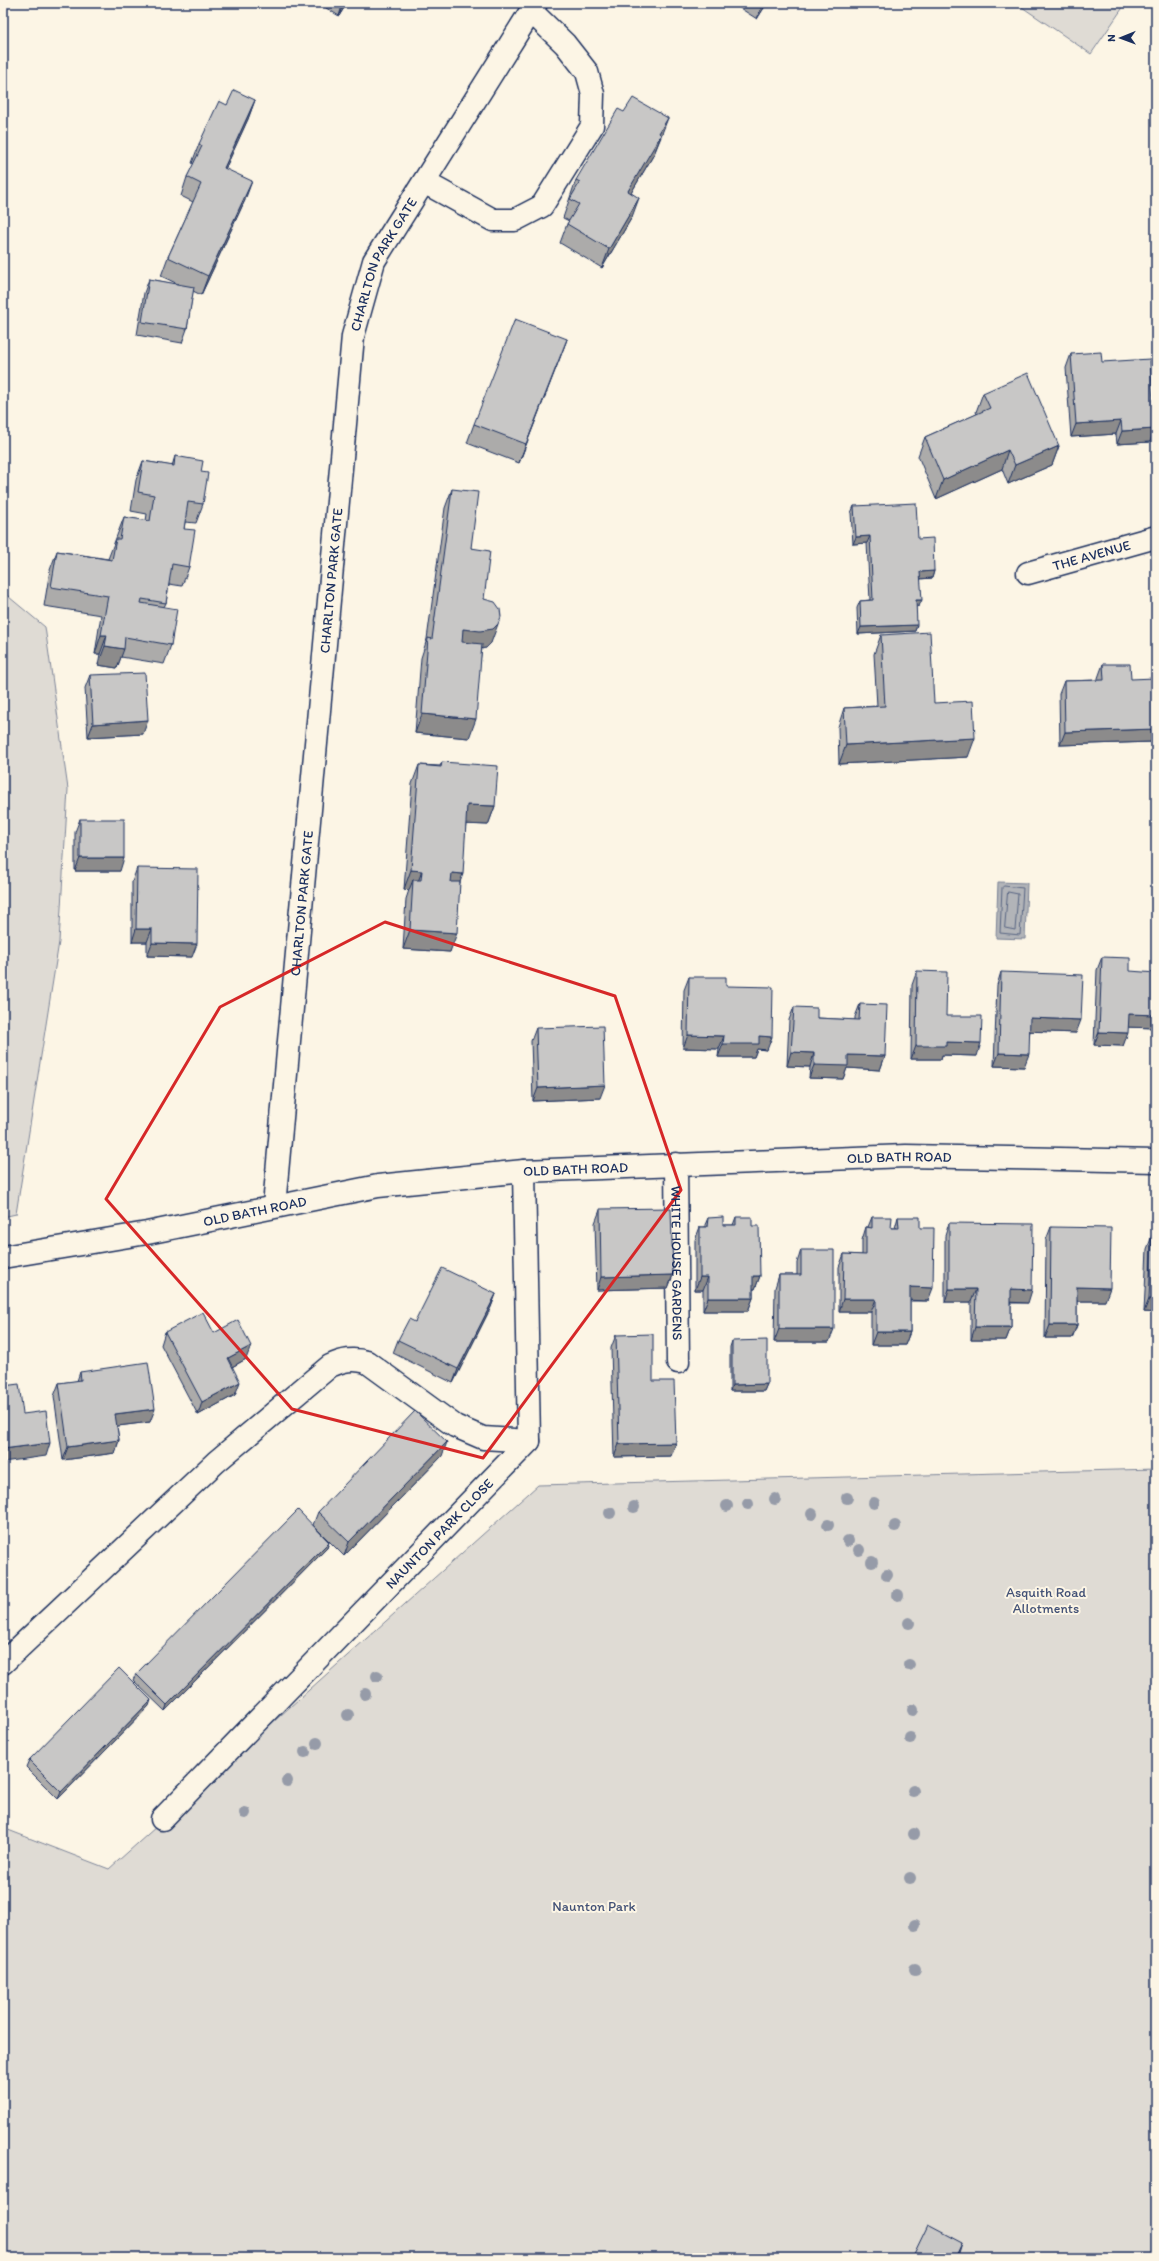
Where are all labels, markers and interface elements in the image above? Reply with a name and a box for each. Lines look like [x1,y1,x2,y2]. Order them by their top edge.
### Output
north arrow [1101,18,1141,58]
text: N [1105,34,1118,42]
street label: CHARLTON PARK GATE [347,194,421,333]
street label: CHARLTON PARK GATE [316,507,346,654]
street label: THE AVENUE [1051,537,1133,575]
street label: CHARLTON PARK GATE [287,830,317,977]
street label: OLD BATH ROAD [846,1148,952,1167]
street label: OLD BATH ROAD [523,1159,628,1180]
street label: WHITE HOUSE GARDENS [667,1186,686,1341]
street label: OLD BATH ROAD [202,1193,308,1230]
street label: NAUNTON PARK CLOSE [382,1475,497,1593]
park label: Asquith Road Allotments [1006,1584,1086,1617]
park label: Naunton Park [552,1898,636,1915]

